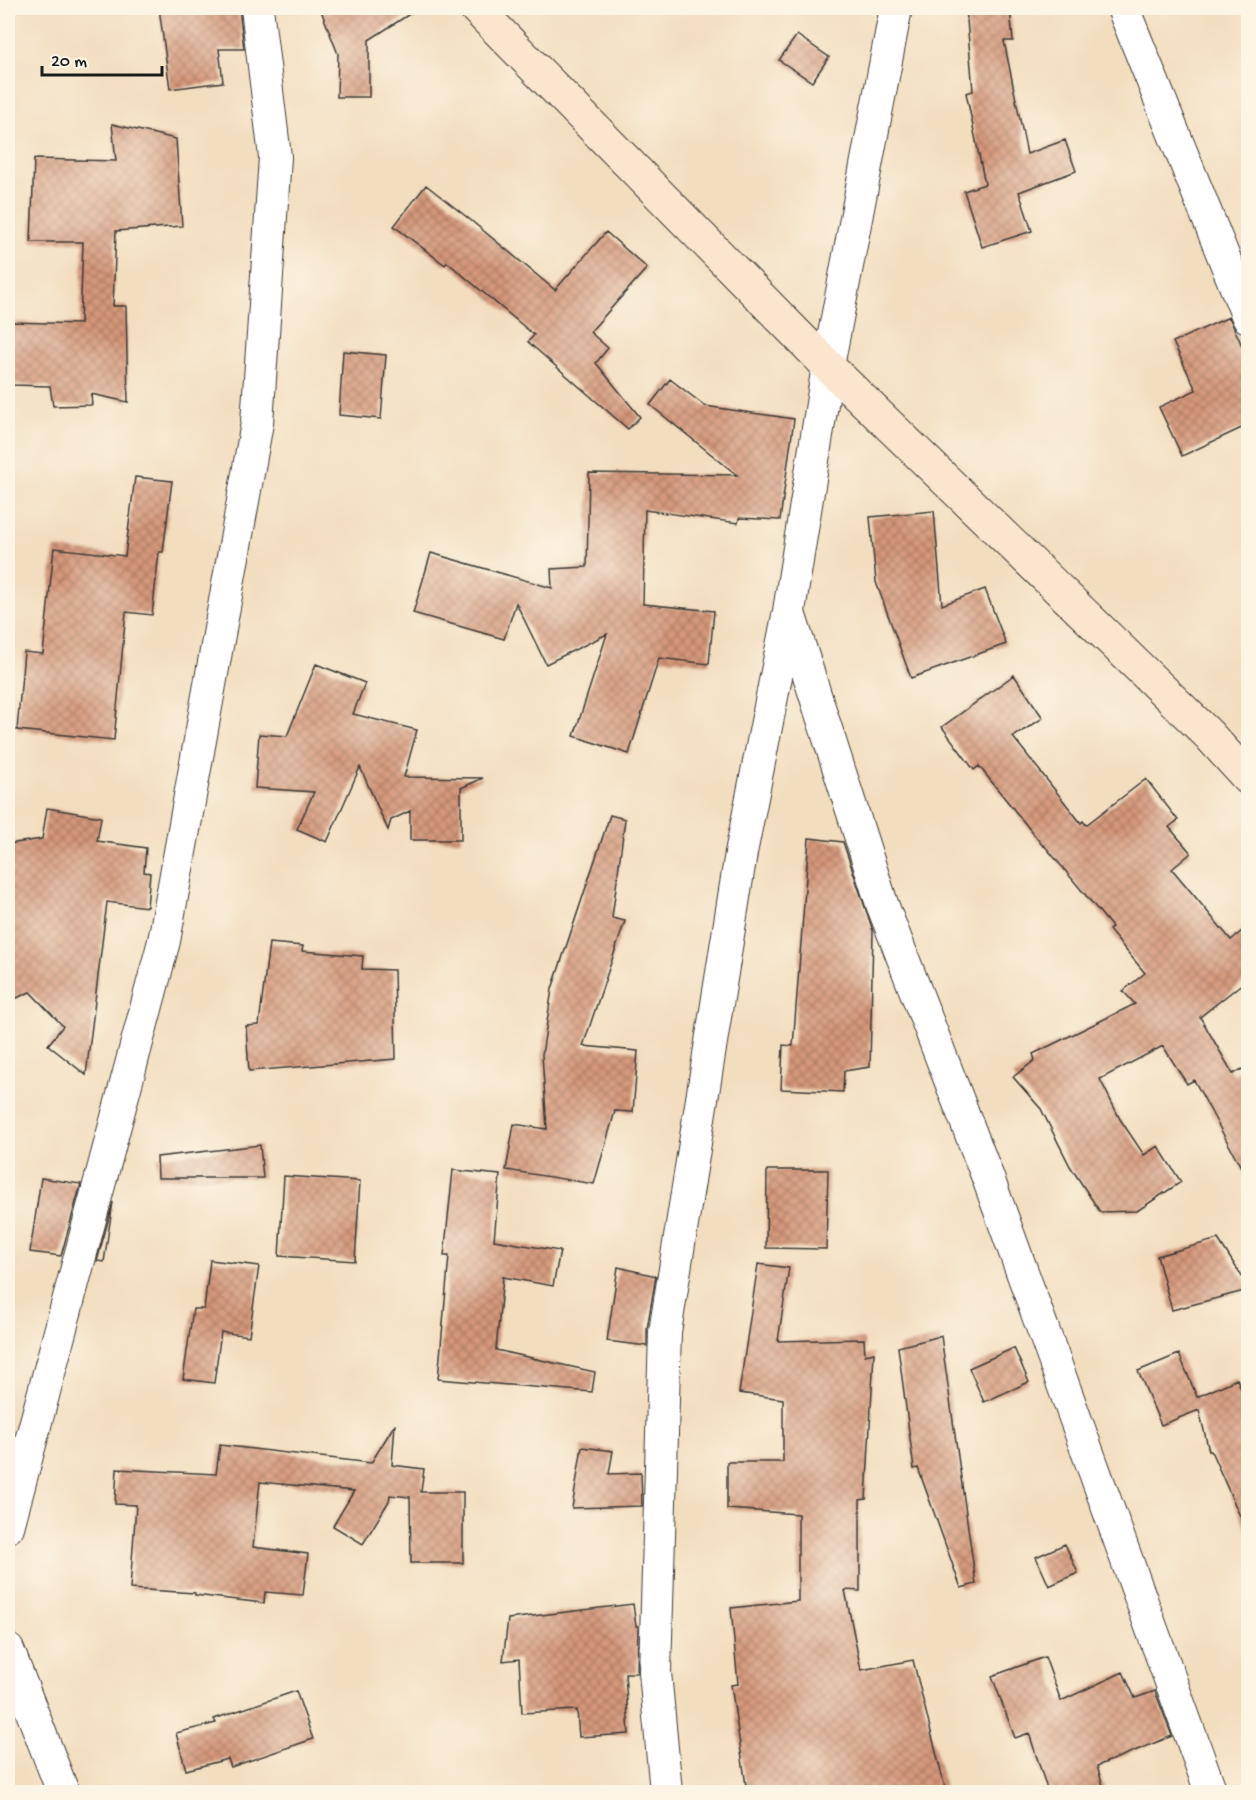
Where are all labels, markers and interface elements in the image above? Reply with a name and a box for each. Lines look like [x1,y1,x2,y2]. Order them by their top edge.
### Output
scale bar [42,39,162,77]
text: 20 m [51,52,87,73]

